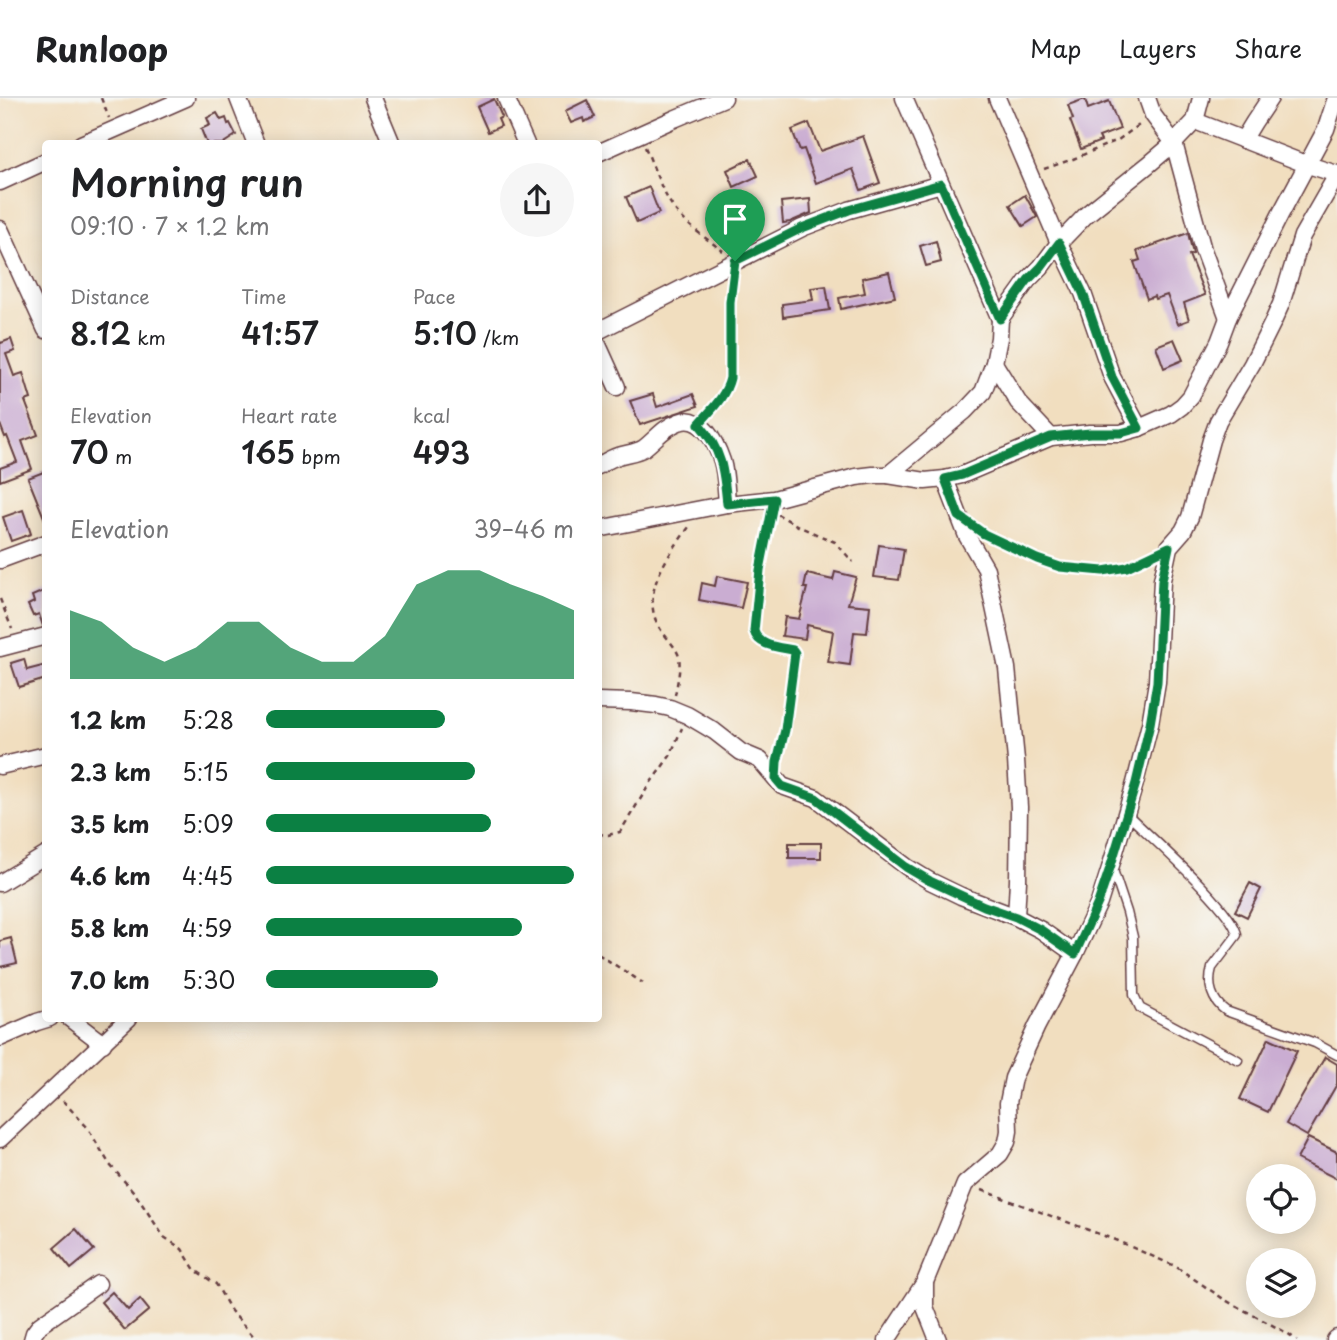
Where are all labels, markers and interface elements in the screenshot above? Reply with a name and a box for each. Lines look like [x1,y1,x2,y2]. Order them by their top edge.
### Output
text: Runloop [35,23,168,73]
text: Map [1030,30,1081,66]
text: Layers [1119,30,1196,66]
text: Share [1234,30,1302,66]
text: Morning run [70,153,304,210]
button: share [500,163,574,237]
pin [705,189,765,261]
icon: arrive [716,200,754,238]
text: 09:10 · 7 × 1.2 km [70,208,270,243]
text: Distance [70,282,150,310]
text: Time [241,282,286,310]
text: Pace [413,282,456,310]
text: 8.12 [70,310,131,355]
text: 41:57 [241,310,319,355]
text: 5:10 [413,310,477,355]
text: km [131,323,166,351]
text: /km [477,323,519,351]
text: Elevation [70,401,152,429]
text: Heart rate [241,401,337,429]
text: kcal [413,401,451,429]
text: 70 [70,429,109,474]
text: 165 [241,429,295,474]
text: 493 [413,429,470,474]
text: m [109,442,132,470]
text: bpm [295,442,341,470]
text: Elevation [70,511,169,546]
text: 39–46 m [474,511,574,546]
text: 1.2 km [70,702,146,737]
text: 5:28 [182,702,234,737]
text: 2.3 km [70,754,151,789]
text: 5:15 [182,754,228,789]
text: 3.5 km [70,806,150,841]
text: 5:09 [182,806,234,841]
text: 4.6 km [70,858,151,893]
text: 4:45 [182,858,233,893]
text: 5.8 km [70,910,149,945]
text: 4:59 [182,910,232,945]
text: 7.0 km [70,962,150,997]
text: 5:30 [182,962,235,997]
map controls [1246,1164,1316,1318]
button: locate [1246,1164,1316,1234]
button: layers [1246,1248,1316,1318]

